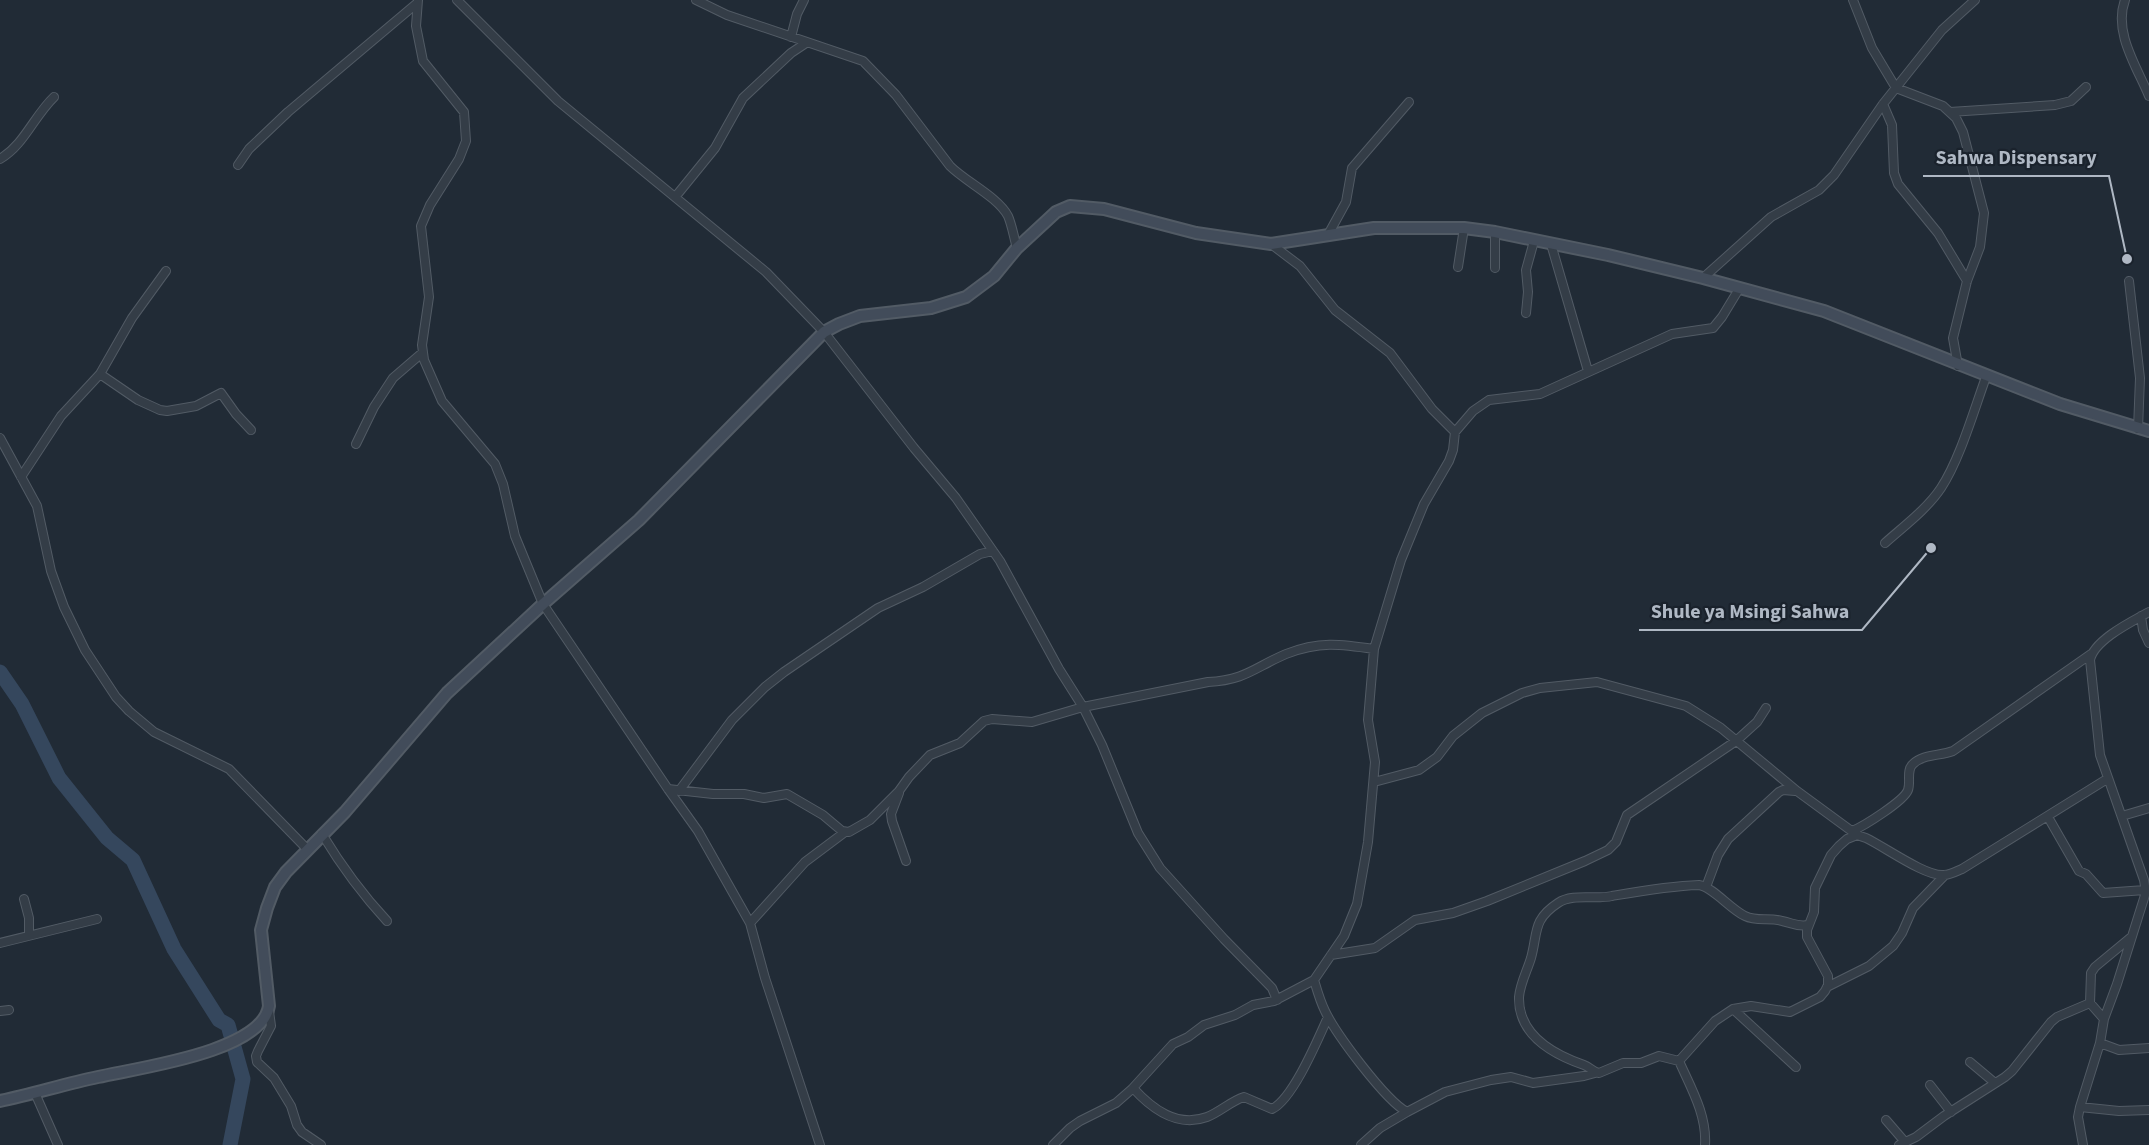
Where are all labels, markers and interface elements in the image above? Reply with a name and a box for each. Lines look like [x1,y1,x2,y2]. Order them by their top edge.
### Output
callout: Sahwa Dispensary [1923,138,2109,176]
text: Sahwa Dispensary [1935,144,2097,172]
callout: Shule ya Msingi Sahwa [1639,592,1862,630]
text: Shule ya Msingi Sahwa [1651,598,1849,626]

